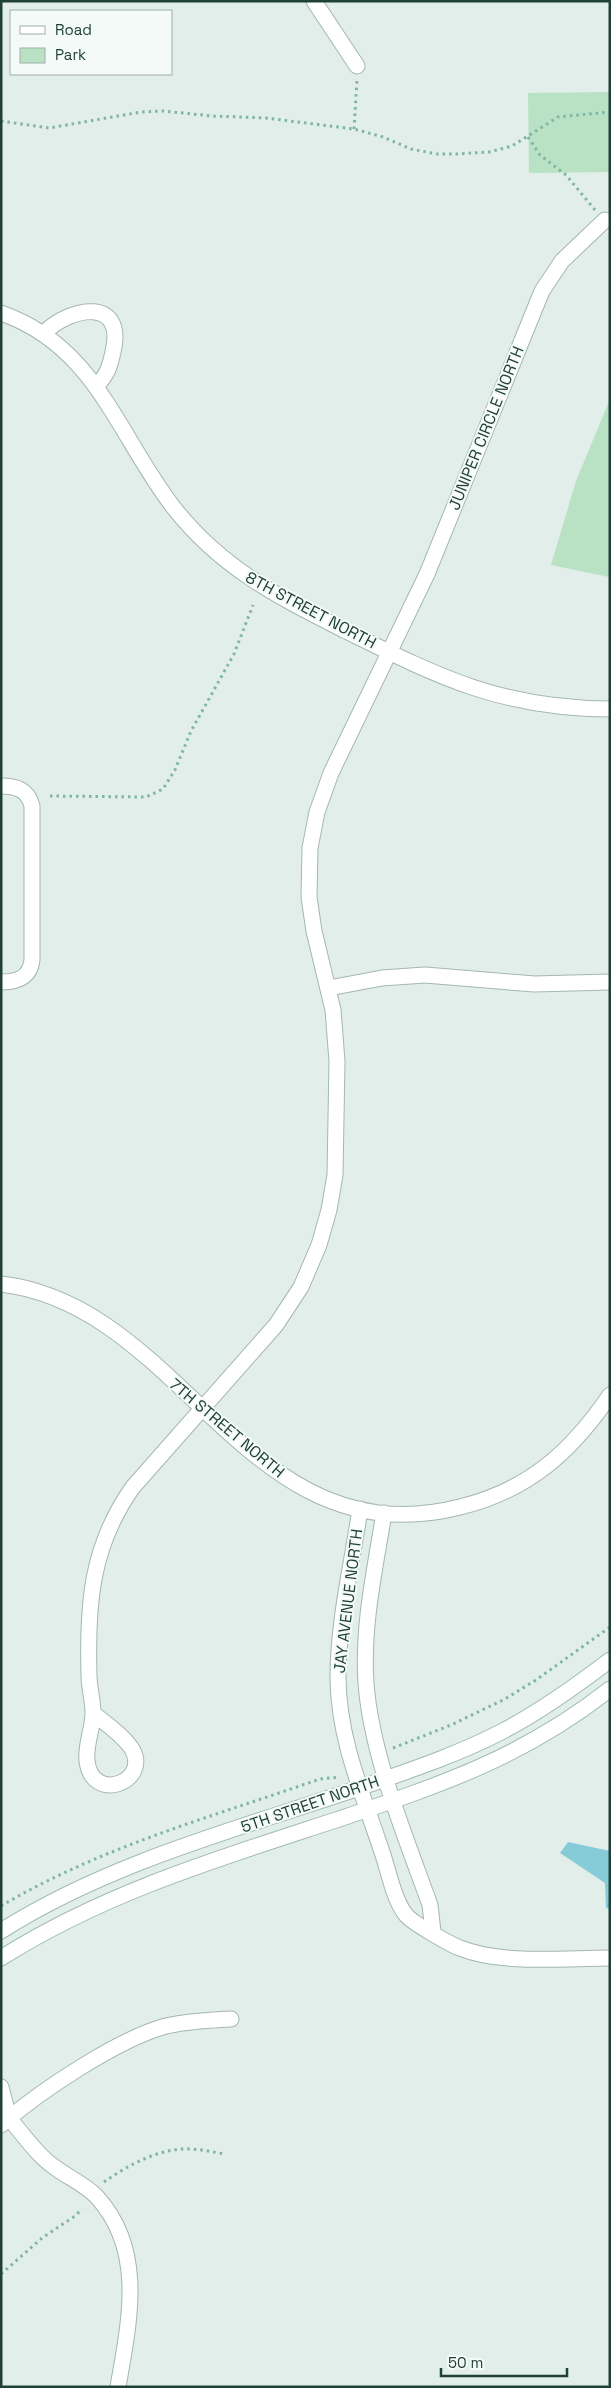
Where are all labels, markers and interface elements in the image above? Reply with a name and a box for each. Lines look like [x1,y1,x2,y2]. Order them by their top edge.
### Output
legend [10,10,172,75]
text: Road [55,20,92,39]
text: Park [55,45,86,64]
street label: JUNIPER CIRCLE NORTH [443,343,529,513]
street label: 8TH STREET NORTH [242,567,380,653]
street label: 7TH STREET NORTH [165,1374,289,1482]
street label: JAY AVENUE NORTH [329,1528,367,1674]
street label: 5TH STREET NORTH [238,1771,382,1837]
scale bar [441,2346,567,2378]
text: 50 m [448,2353,483,2372]

